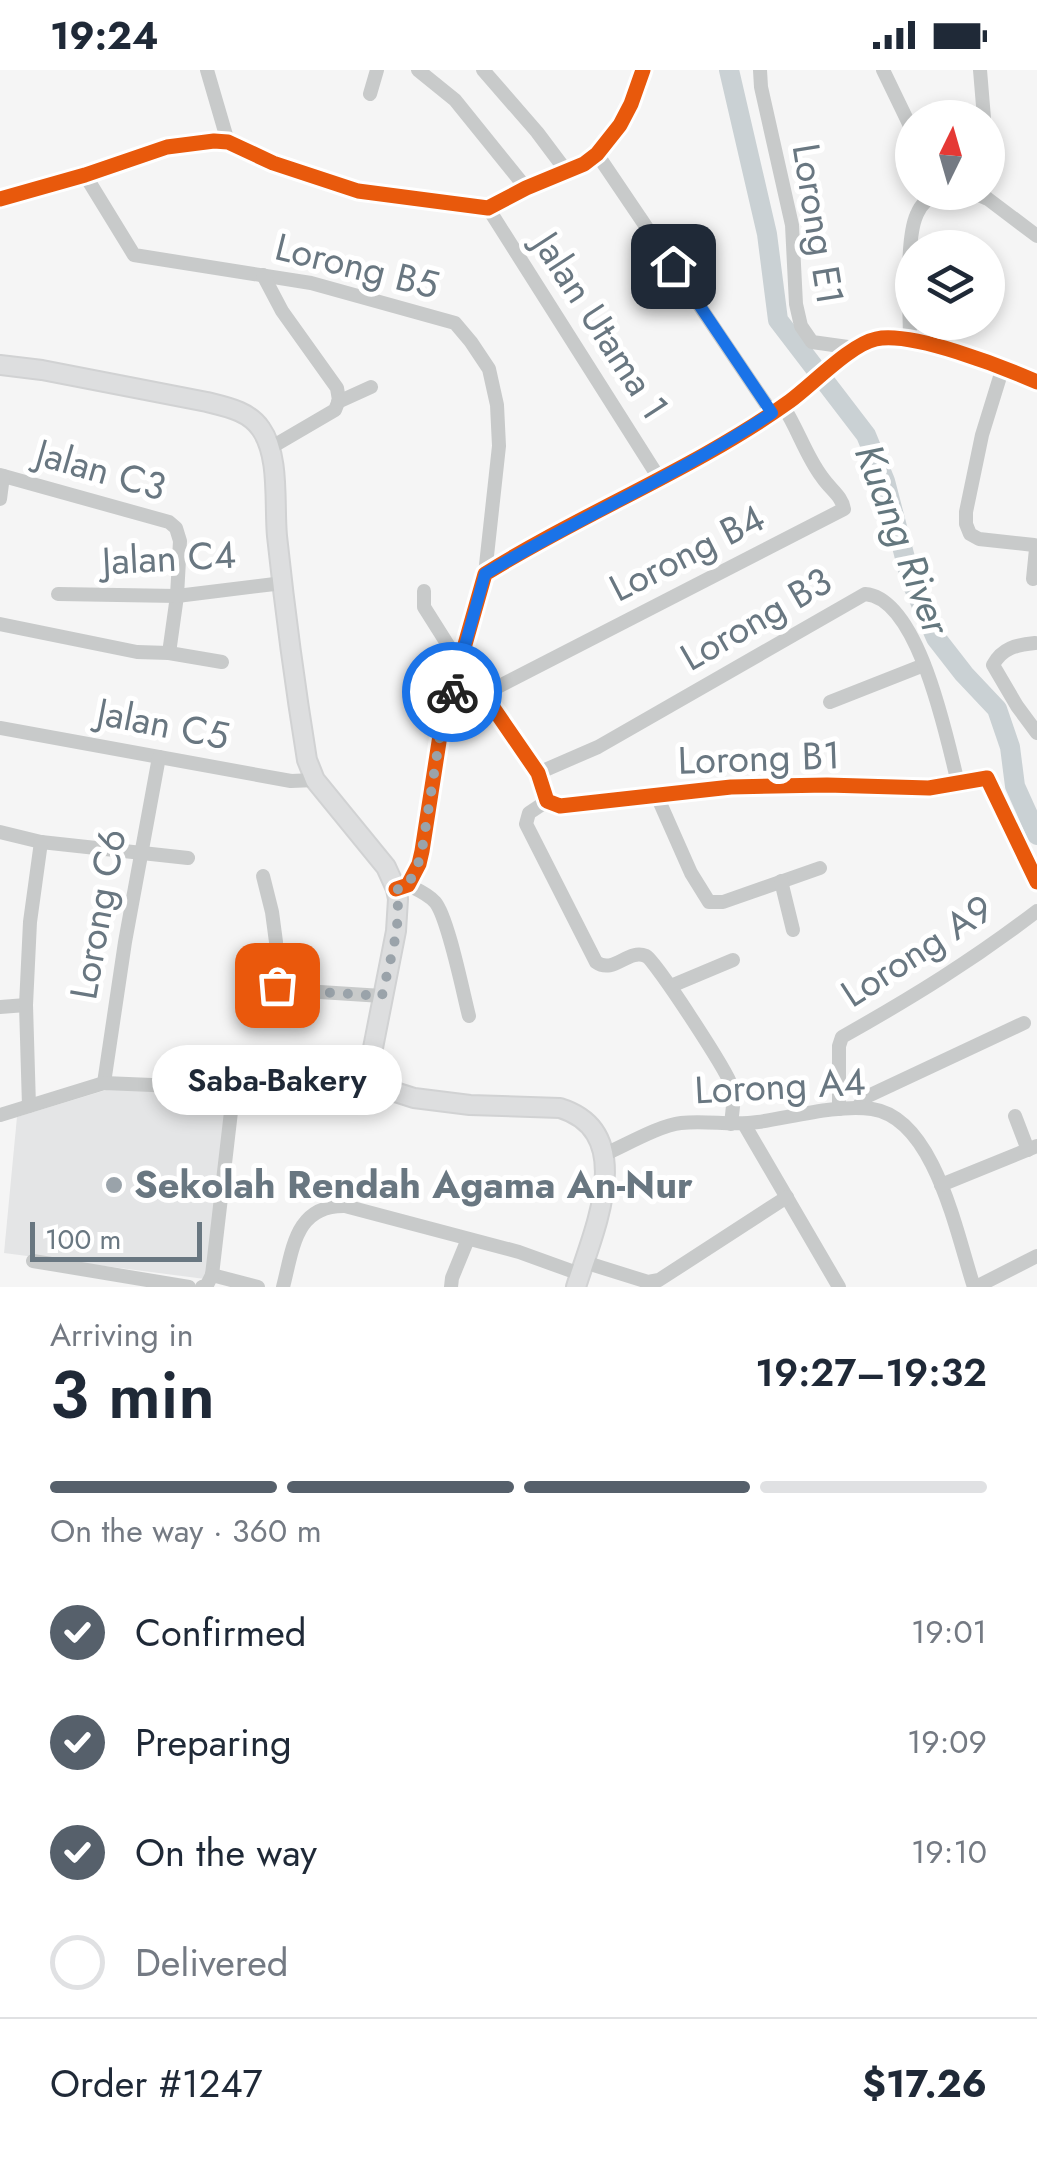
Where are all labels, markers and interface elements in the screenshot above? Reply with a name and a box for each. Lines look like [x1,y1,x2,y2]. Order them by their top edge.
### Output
text: 19:24 [50,8,158,63]
north arrow [895,100,1005,210]
map controls [895,100,1005,340]
street label: Lorong E1 [779,140,858,308]
street label: Jalan Utama 1 [518,217,683,430]
street label: Lorong B5 [270,219,445,312]
pin [631,224,716,309]
button: layers [895,230,1005,340]
icon: home [646,239,701,294]
street label: Jalan C3 [25,423,172,514]
water label: Kuang River [840,436,967,645]
street label: Lorong B4 [600,490,774,615]
street label: Jalan C4 [96,527,237,589]
street label: Lorong B3 [670,553,841,684]
courier [402,642,502,742]
icon: bike [425,665,480,720]
street label: Jalan C5 [88,683,234,763]
street label: Lorong B1 [677,727,841,788]
street label: Lorong C6 [55,824,140,1003]
street label: Lorong A9 [830,881,1003,1020]
pin [235,943,320,1028]
icon: bag [250,958,305,1013]
callout: Saba-Bakery [152,1045,402,1115]
street label: Lorong A4 [693,1054,867,1117]
text: Saba-Bakery [187,1057,367,1103]
place label: Sekolah Rendah Agama An-Nur [134,1157,693,1212]
marker: Sekolah Rendah Agama An-Nur [103,1174,125,1196]
scale bar [30,1217,202,1262]
text: 100 m [45,1219,121,1260]
text: Arriving in [50,1312,194,1358]
text: 19:27–19:32 [755,1345,987,1400]
text: 3 min [50,1348,215,1442]
text: On the way · 360 m [50,1508,322,1554]
icon: check [50,1605,105,1660]
text: Confirmed [135,1605,306,1660]
text: 19:01 [911,1609,987,1655]
icon: check [50,1715,105,1770]
text: Preparing [135,1715,292,1770]
text: 19:09 [907,1719,987,1765]
icon: check [50,1825,105,1880]
text: On the way [135,1825,317,1880]
text: 19:10 [911,1829,987,1875]
text: Delivered [135,1935,288,1990]
text: Order #1247 [50,2056,263,2111]
text: $17.26 [862,2056,987,2111]

